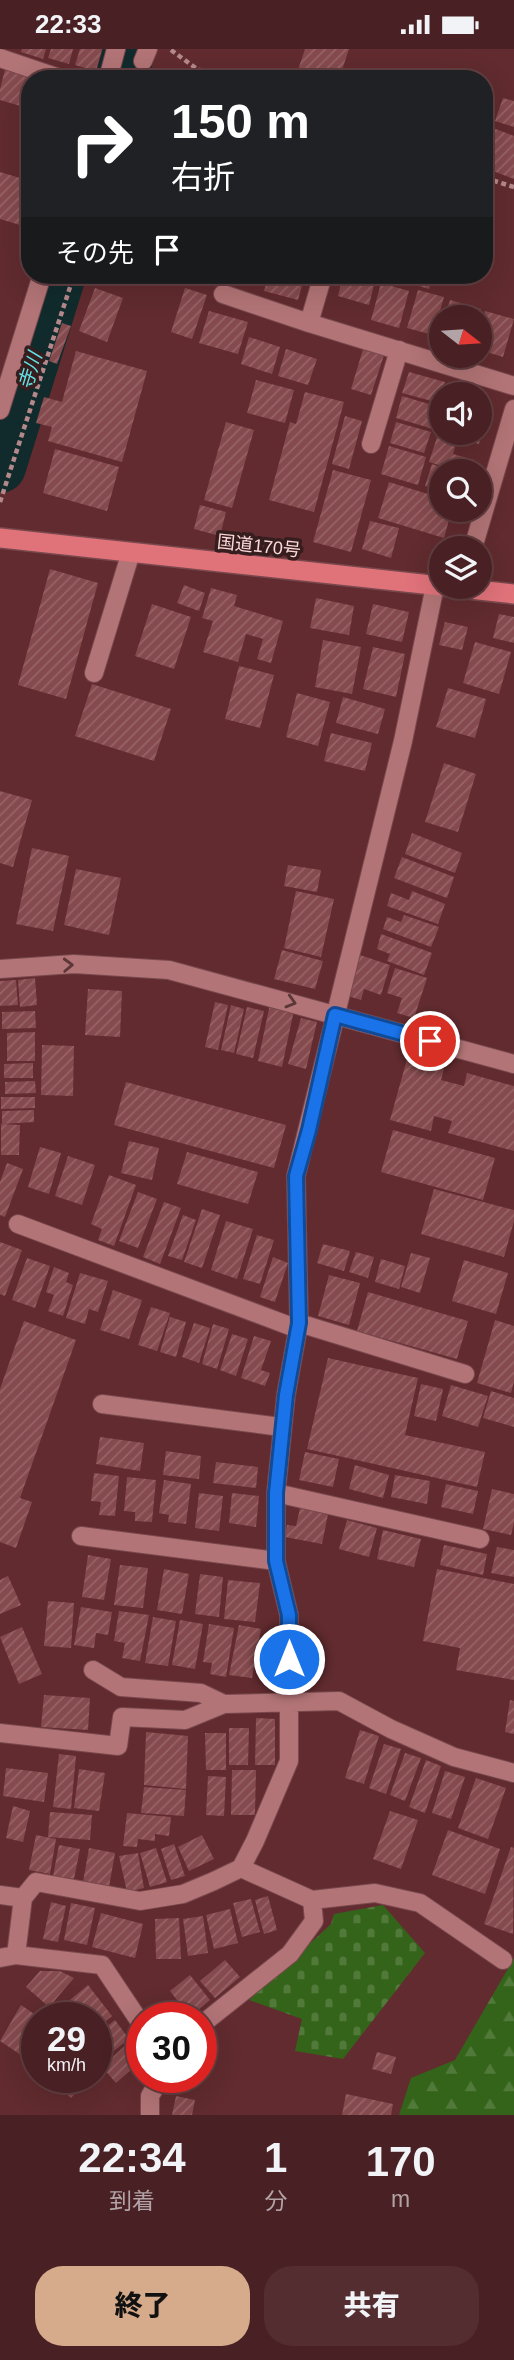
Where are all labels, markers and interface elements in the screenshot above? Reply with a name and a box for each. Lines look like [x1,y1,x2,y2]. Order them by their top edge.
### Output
text: 22:33 [35,9,102,39]
text: 150 m [171,94,310,148]
icon: right [56,98,147,189]
text: 右折 [171,159,235,195]
icon: arrive [148,231,186,269]
text: その先 [56,238,134,268]
north arrow [429,305,492,367]
map controls [429,305,492,599]
water label: 寺川 [14,348,46,392]
button: sound [429,382,492,445]
button: search [429,459,492,522]
street label: 国道170号 [216,532,302,560]
button: layers [429,536,492,599]
one-way arrow [63,957,74,972]
one-way arrow [285,994,297,1009]
pin [400,1011,460,1071]
icon: arrive [411,1022,449,1060]
position arrow [252,1622,326,1696]
speed limit sign: 30 [126,2002,217,2093]
text: 29 [47,2019,86,2058]
text: km/h [47,2055,86,2075]
text: 22:34 [78,2134,186,2181]
text: 1 [264,2134,287,2181]
text: 170 [366,2138,436,2185]
text: m [391,2186,410,2212]
text: 到着 [109,2188,155,2214]
text: 分 [264,2188,287,2214]
button: 終了 [35,2266,250,2346]
button: 共有 [264,2266,479,2346]

